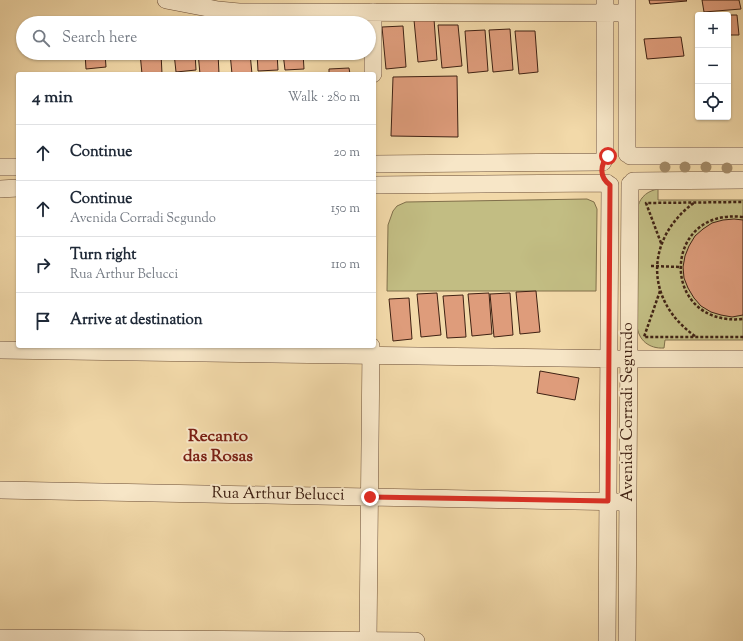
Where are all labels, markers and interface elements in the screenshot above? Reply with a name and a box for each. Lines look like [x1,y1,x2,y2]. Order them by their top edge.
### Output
map controls [695,12,731,120]
button: + [695,12,731,48]
search box [16,16,376,60]
icon: search [30,27,52,49]
text: Search here [62,28,137,49]
button: − [695,48,731,84]
button: locate [695,84,731,120]
text: 4 min [32,86,73,110]
text: Walk · 280 m [288,89,360,107]
icon: ahead [32,142,54,164]
text: Continue [70,142,132,163]
text: 20 m [334,144,360,162]
route start [599,147,617,165]
text: Continue [70,189,132,210]
icon: ahead [32,198,54,220]
text: 150 m [331,200,360,218]
text: Avenida Corradi Segundo [70,210,216,228]
text: Turn right [70,245,136,266]
icon: right [32,254,54,276]
text: 110 m [331,256,360,274]
text: Rua Arthur Belucci [70,266,178,284]
icon: arrive [32,310,54,332]
text: Arrive at destination [70,310,203,331]
street label: Avenida Corradi Segundo [617,322,640,502]
district label: Recanto das Rosas [183,425,253,469]
street label: Rua Arthur Belucci [211,482,345,508]
route end [361,488,379,506]

